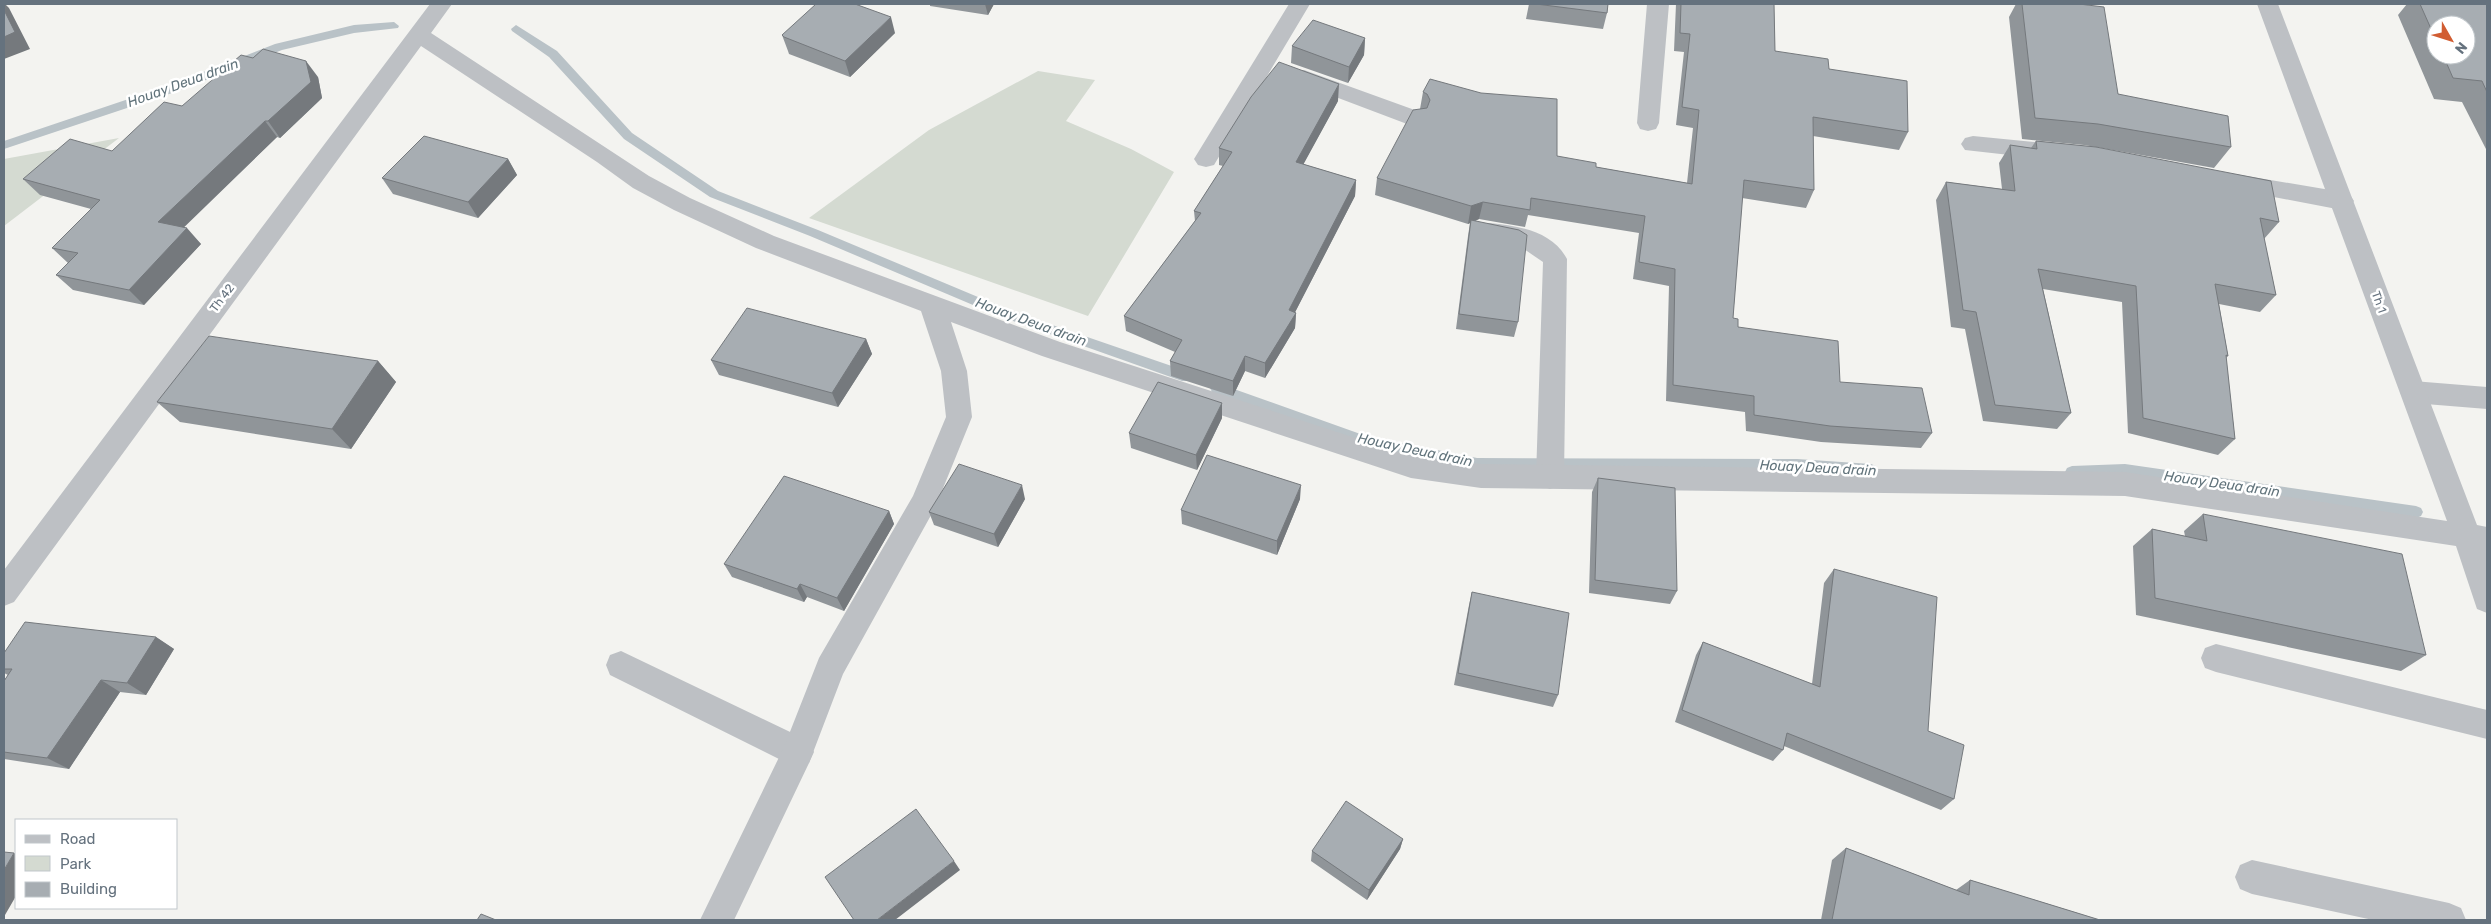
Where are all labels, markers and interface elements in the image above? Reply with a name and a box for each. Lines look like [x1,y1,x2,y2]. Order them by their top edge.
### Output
north arrow [2426,15,2476,65]
text: N [2451,39,2470,57]
water label: Houay Deua drain [125,55,241,111]
street label: Th 42 [207,281,237,315]
street label: Th 1 [2369,289,2389,315]
water label: Houay Deua drain [973,294,1089,350]
water label: Houay Deua drain [1356,430,1474,470]
water label: Houay Deua drain [1759,456,1877,480]
water label: Houay Deua drain [2163,467,2281,501]
legend [15,819,178,909]
text: Road [60,830,96,848]
text: Park [60,855,91,873]
text: Building [60,880,117,898]

